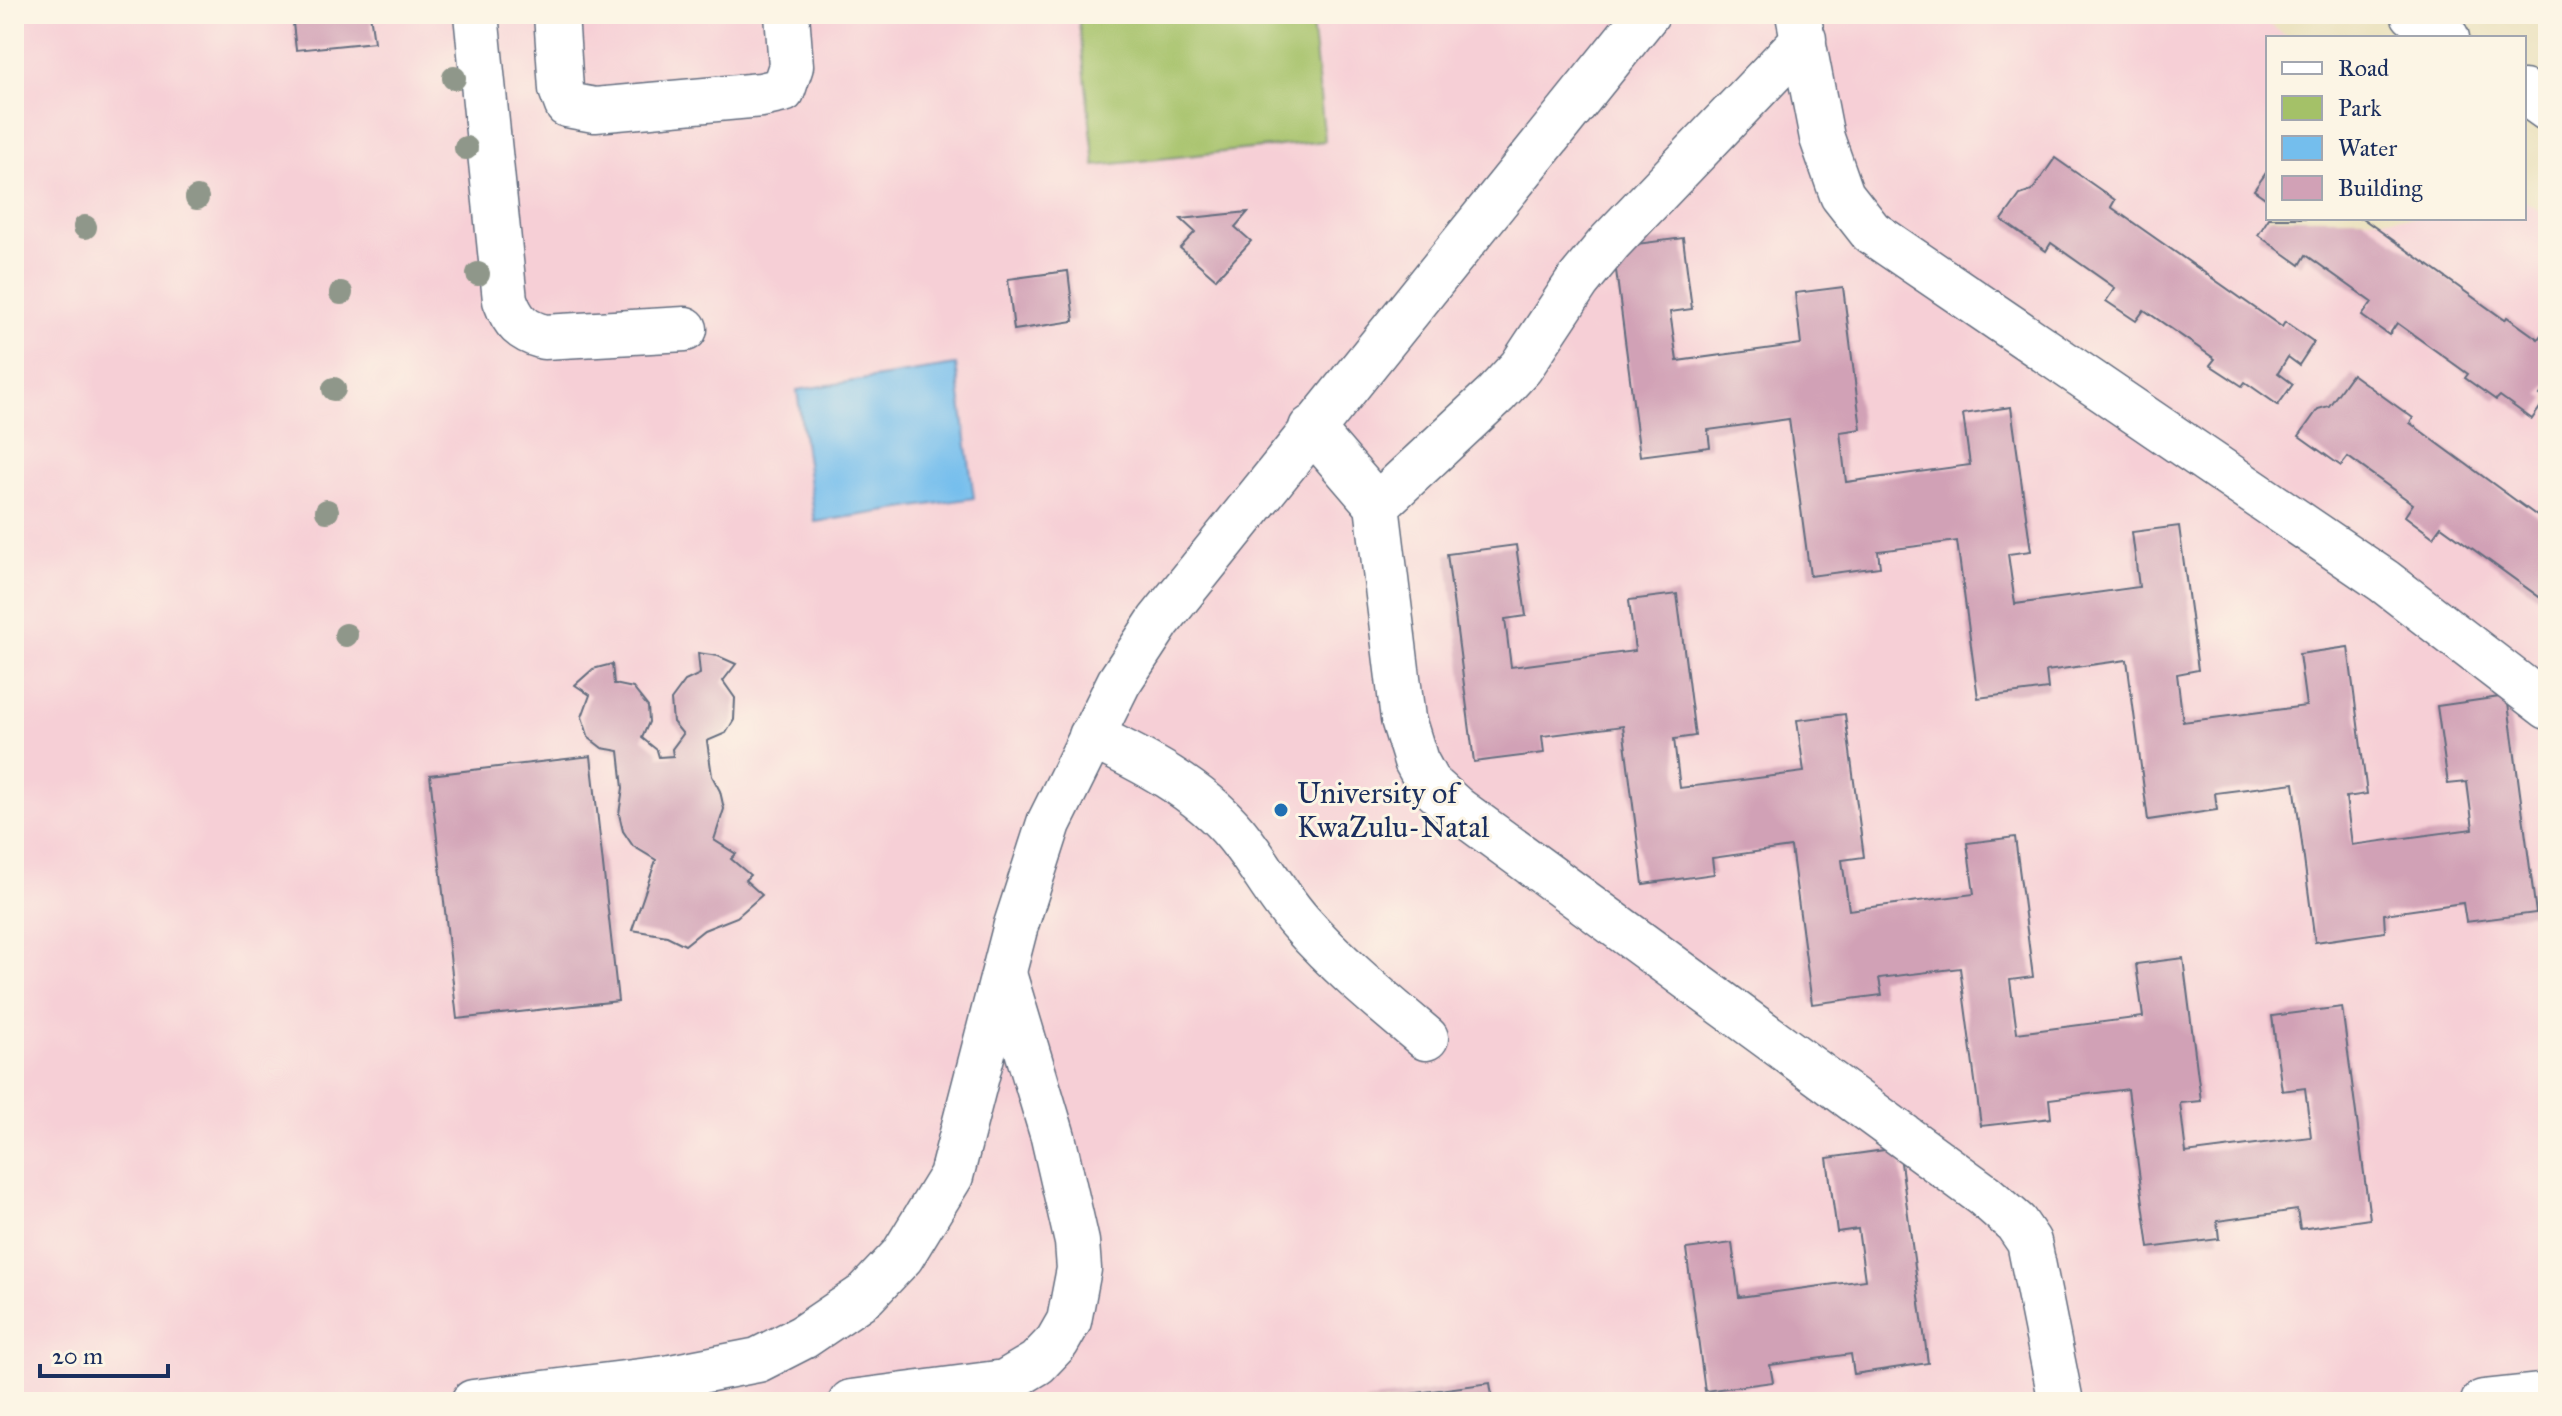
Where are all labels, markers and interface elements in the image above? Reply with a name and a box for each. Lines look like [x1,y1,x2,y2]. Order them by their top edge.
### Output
legend [2266,36,2526,220]
text: Road [2338,53,2389,83]
text: Park [2338,93,2382,123]
text: Water [2338,133,2397,163]
text: Building [2338,173,2423,203]
place label: University of KwaZulu-Natal [1297,775,1490,845]
marker: University of KwaZulu-Natal [1272,801,1290,819]
scale bar [40,1328,168,1378]
text: 20 m [52,1341,103,1371]

